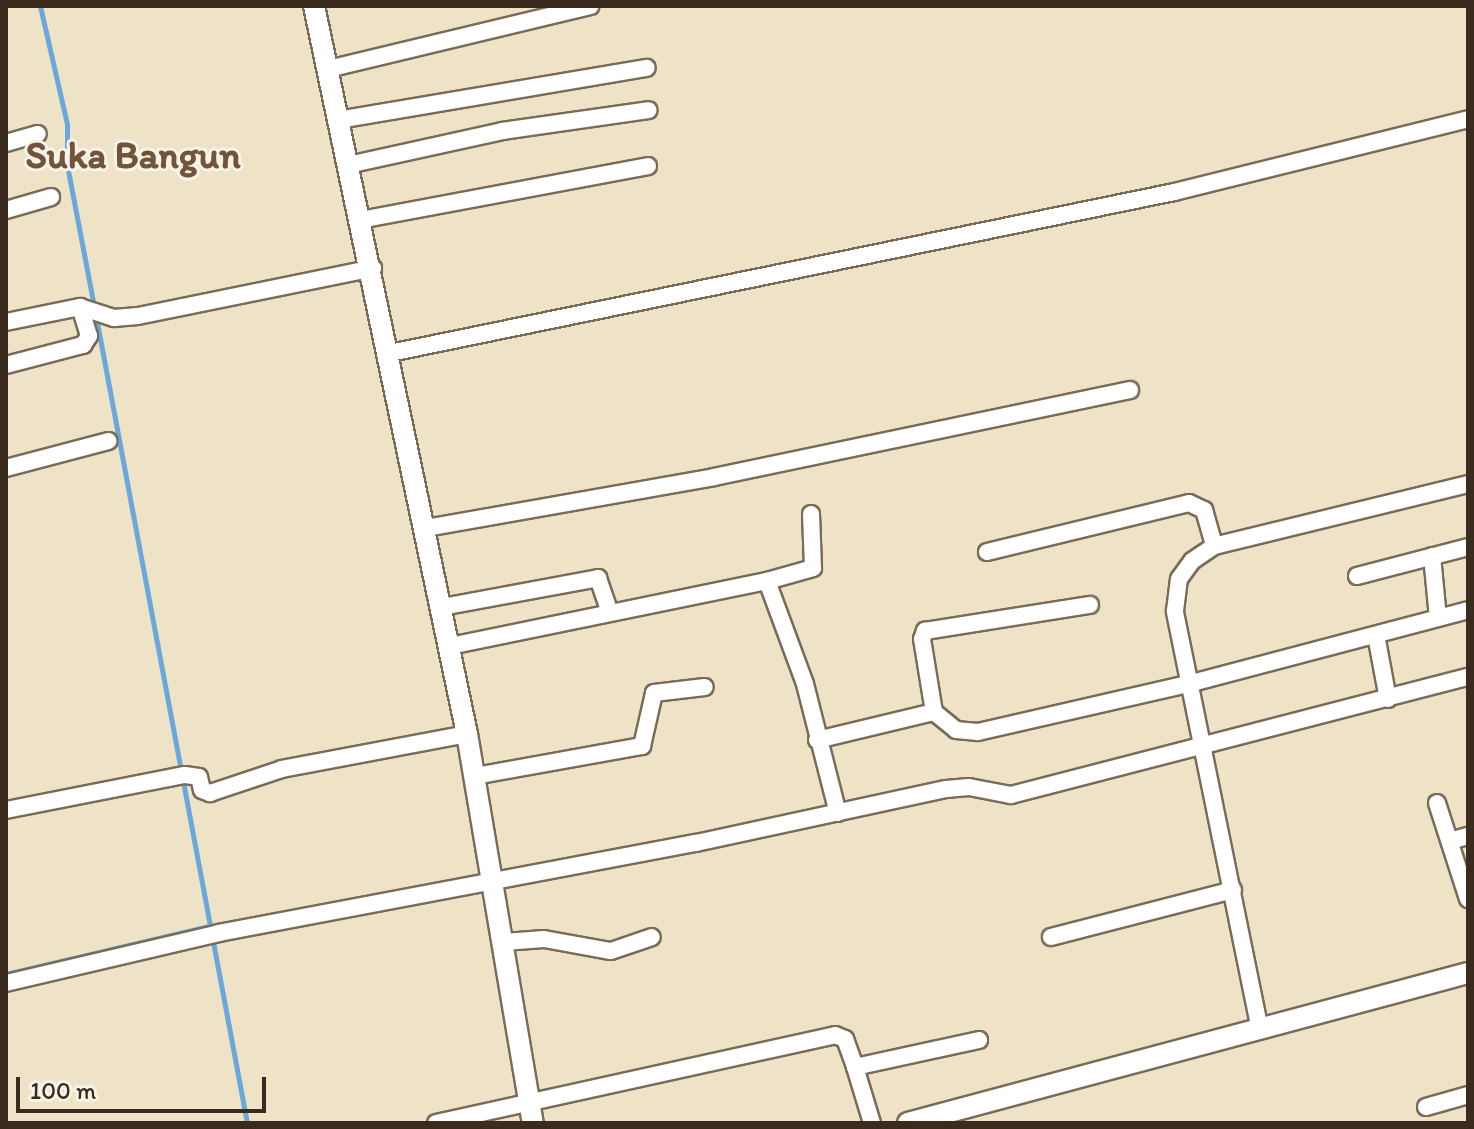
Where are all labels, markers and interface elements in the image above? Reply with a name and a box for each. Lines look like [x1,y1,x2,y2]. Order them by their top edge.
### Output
district label: Suka Bangun [25,133,241,179]
scale bar [20,1061,270,1111]
text: 100 m [30,1076,96,1105]

